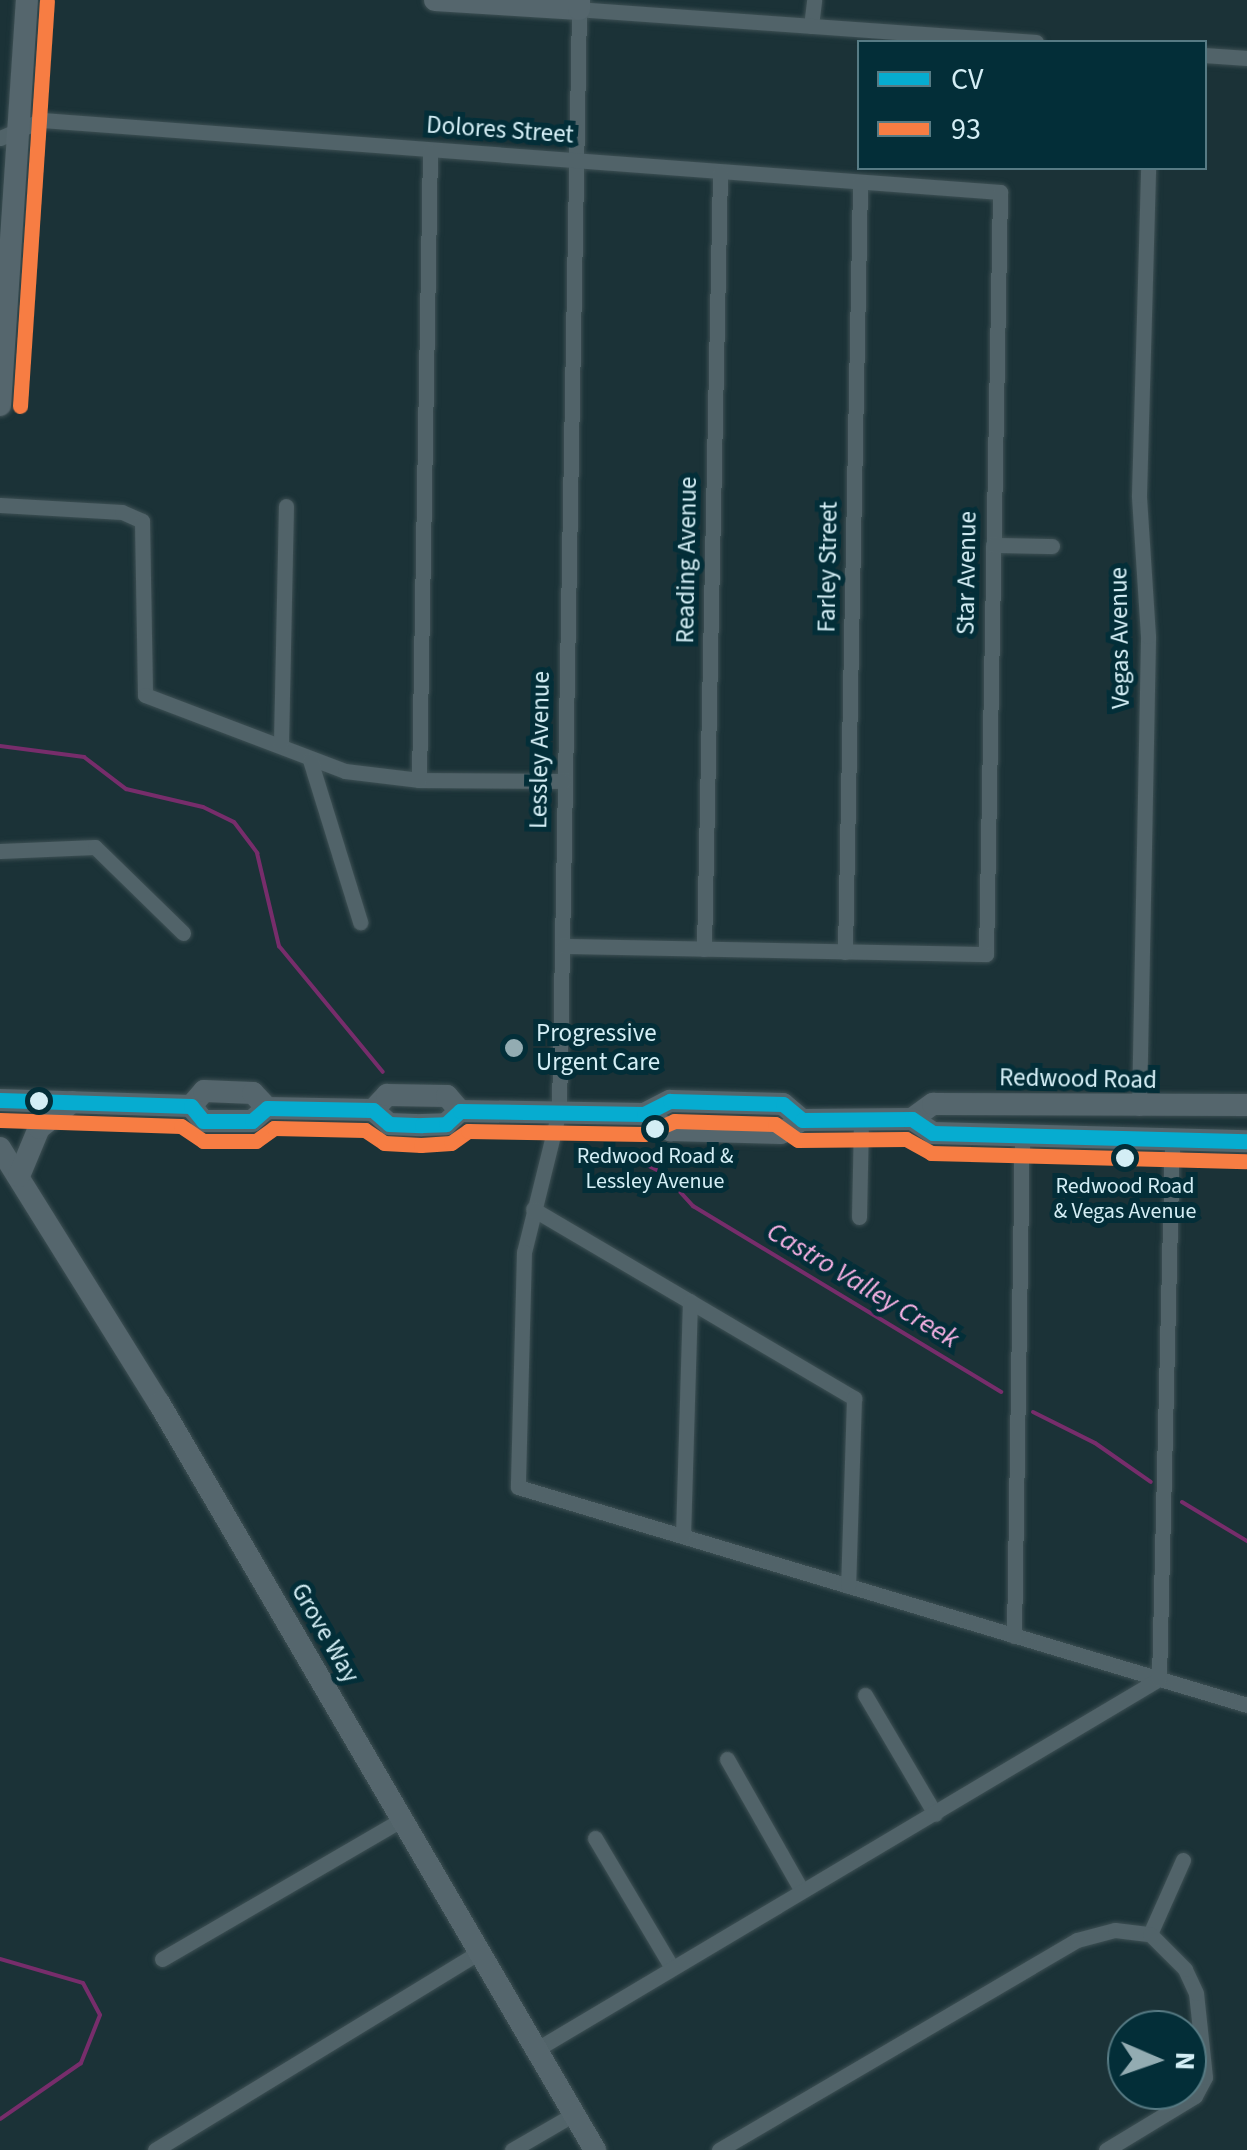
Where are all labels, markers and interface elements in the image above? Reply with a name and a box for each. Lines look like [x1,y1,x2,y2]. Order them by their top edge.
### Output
legend [857,40,1207,170]
text: CV [951,58,983,101]
text: 93 [951,108,981,151]
street label: Dolores Street [425,110,575,150]
street label: Reading Avenue [671,476,703,644]
street label: Farley Street [812,501,844,633]
street label: Star Avenue [951,511,983,635]
street label: Vegas Avenue [1104,567,1136,709]
street label: Lessley Avenue [524,671,556,829]
place label: Progressive Urgent Care [536,1019,660,1078]
marker: Progressive Urgent Care [501,1035,527,1061]
street label: Redwood Road [999,1063,1157,1095]
unlabelled marker [29,1091,49,1111]
marker: Redwood Road & Lessley Avenue [645,1119,665,1139]
place label: Redwood Road & Lessley Avenue [577,1143,733,1194]
marker: Redwood Road & Vegas Avenue [1115,1148,1135,1168]
place label: Redwood Road & Vegas Avenue [1054,1173,1196,1224]
water label: Castro Valley Creek [761,1214,965,1356]
street label: Grove Way [285,1578,365,1688]
north arrow [1107,2010,1207,2110]
text: N [1165,2051,1205,2071]

